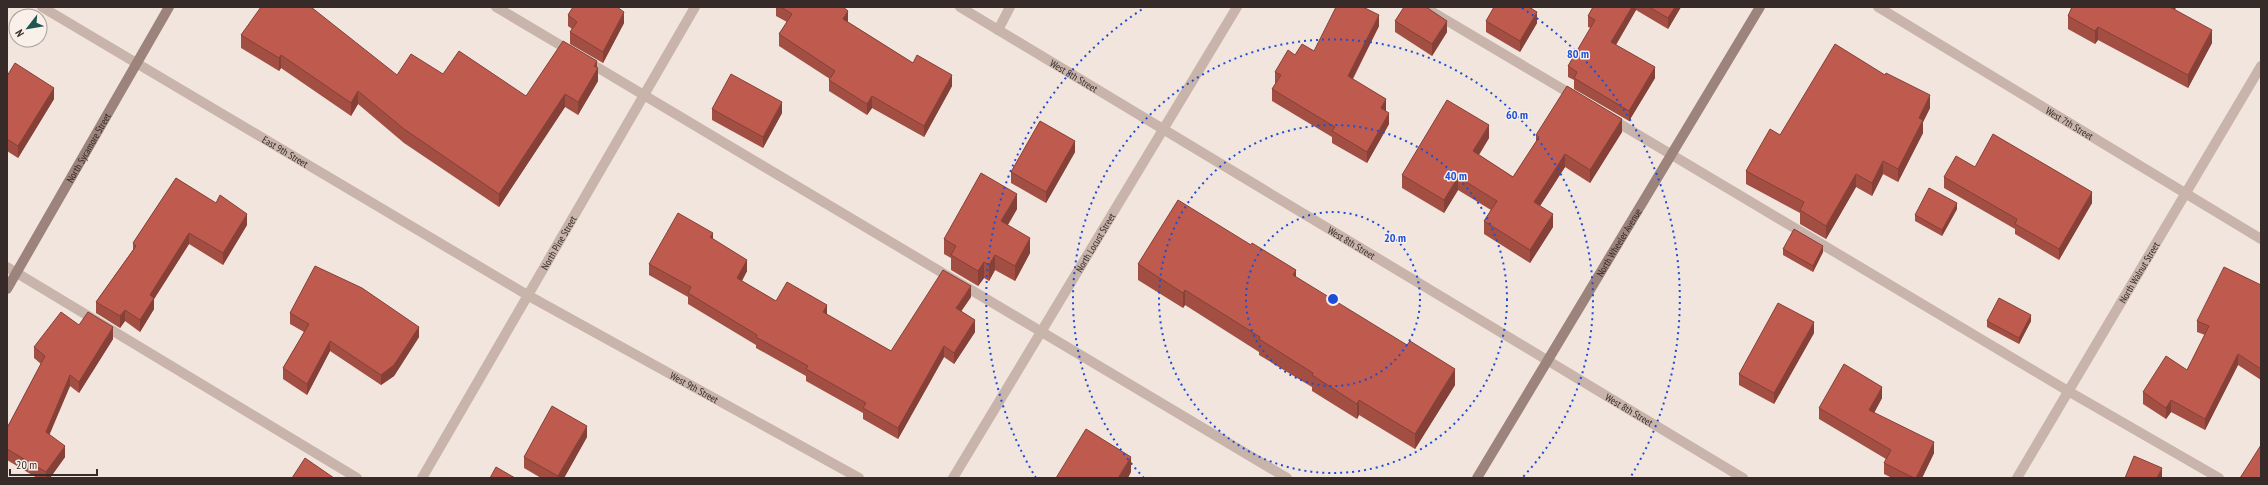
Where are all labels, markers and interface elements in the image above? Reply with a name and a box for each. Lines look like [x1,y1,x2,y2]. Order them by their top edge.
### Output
north arrow [8,8,48,48]
text: N [12,27,27,39]
text: 80 m [1567,46,1589,61]
street label: West 8th Street [1048,57,1100,95]
street label: West 7th Street [2043,104,2096,143]
text: 60 m [1506,107,1528,122]
street label: North Sycamore Street [64,111,114,185]
street label: East 9th Street [260,133,311,171]
text: 40 m [1445,168,1467,183]
street label: North Wheeler Avenue [1594,206,1645,279]
street label: North Locust Street [1073,211,1118,275]
street label: North Pine Street [538,213,580,272]
street label: West 8th Street [1325,224,1378,262]
text: 20 m [1384,230,1406,245]
street label: North Walnut Street [2116,239,2162,306]
centre of rings [1326,292,1340,306]
street label: West 9th Street [668,369,721,406]
street label: West 8th Street [1603,391,1655,429]
scale bar [10,451,97,477]
text: 20 m [16,457,37,472]

